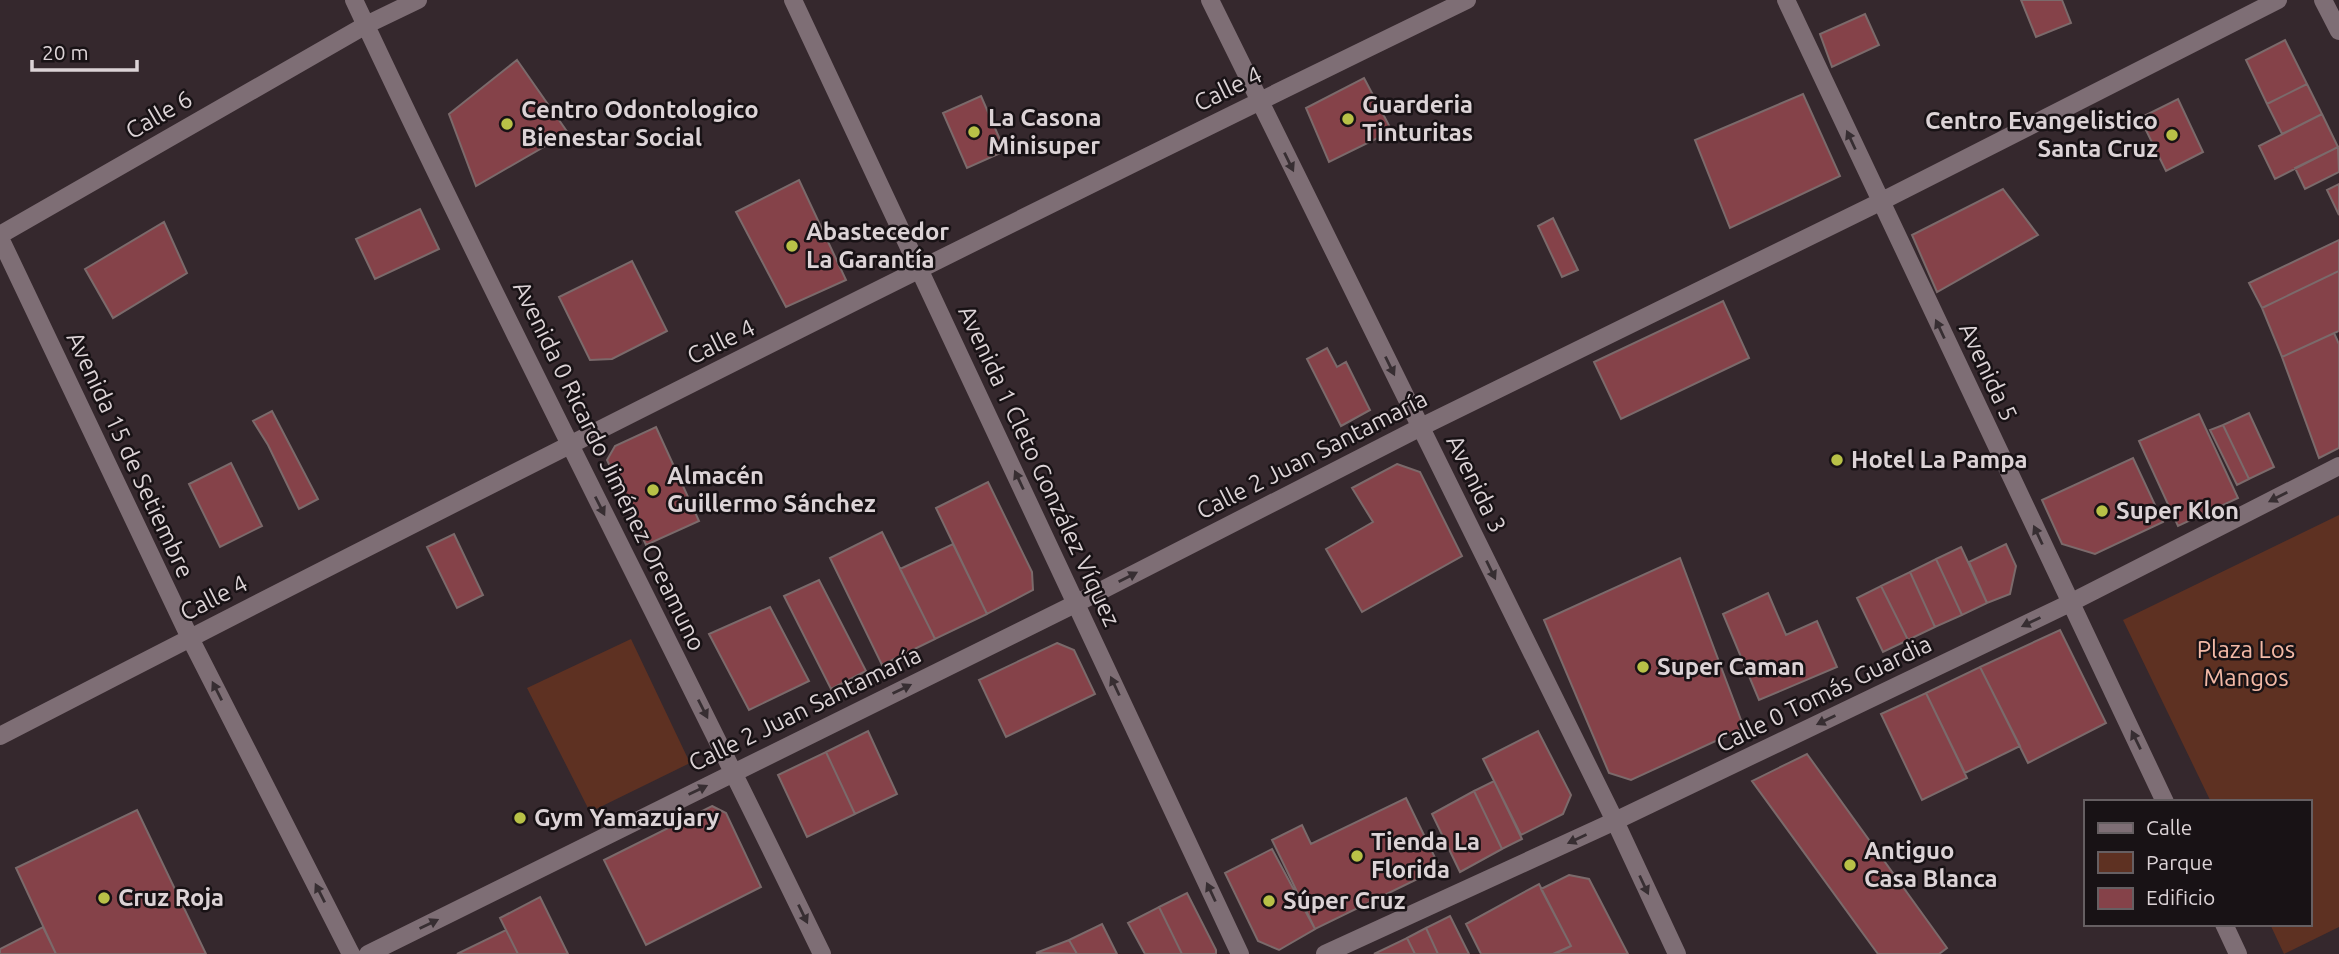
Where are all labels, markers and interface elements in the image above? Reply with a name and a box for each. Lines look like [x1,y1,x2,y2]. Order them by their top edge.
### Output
scale bar [32,28,136,72]
text: 20 m [42,40,89,64]
street label: Calle 4 [1190,61,1266,116]
street label: Calle 6 [121,85,197,144]
place label: Guarderia Tinturitas [1362,91,1473,146]
place label: Centro Odontologico Bienestar Social [521,96,759,151]
place label: La Casona Minisuper [988,104,1102,159]
place label: Centro Evangelistico Santa Cruz [1925,107,2158,162]
marker: Guarderia Tinturitas [1340,111,1356,127]
marker: Centro Odontologico Bienestar Social [499,116,515,132]
marker: La Casona Minisuper [966,124,982,140]
marker: Centro Evangelistico Santa Cruz [2164,127,2180,143]
one-way arrow [1845,130,1856,151]
one-way arrow [1284,152,1295,172]
place label: Abastecedor La Garantía [806,218,949,273]
marker: Abastecedor La Garantía [784,238,800,254]
street label: Avenida 0 Ricardo Jiménez Oreamuno [508,276,711,655]
street label: Avenida 1 Cleto González Víquez [953,301,1126,630]
street label: Calle 4 [683,314,759,369]
street label: Avenida 5 [1954,318,2023,425]
one-way arrow [1935,319,1946,339]
street label: Avenida 15 de Setiembre [62,327,199,582]
one-way arrow [1385,356,1396,376]
street label: Calle 2 Juan Santamaría [1192,385,1432,525]
street label: Avenida 3 [1441,431,1512,537]
place label: Hotel La Pampa [1851,446,2028,473]
marker: Hotel La Pampa [1829,452,1845,468]
place label: Almacén Guillermo Sánchez [667,462,876,517]
one-way arrow [1013,470,1024,490]
marker: Almacén Guillermo Sánchez [645,482,661,498]
one-way arrow [2268,491,2288,502]
one-way arrow [595,496,606,516]
place label: Super Klon [2116,497,2239,524]
marker: Super Klon [2094,503,2110,519]
one-way arrow [2032,525,2044,545]
one-way arrow [1485,560,1497,580]
street label: Calle 4 [176,569,252,626]
one-way arrow [1118,571,1138,582]
one-way arrow [2021,616,2041,627]
street label: Calle 0 Tomás Guardia [1712,630,1936,757]
park label: Plaza Los Mangos [2197,636,2295,691]
street label: Calle 2 Juan Santamaría [684,640,925,777]
place label: Super Caman [1657,653,1805,680]
marker: Super Caman [1635,659,1651,675]
one-way arrow [1110,676,1121,696]
one-way arrow [211,681,222,701]
one-way arrow [892,683,912,694]
one-way arrow [697,699,708,719]
one-way arrow [1816,714,1836,726]
one-way arrow [2130,730,2142,750]
one-way arrow [688,784,708,795]
legend [2084,800,2311,926]
place label: Gym Yamazujary [534,804,720,831]
marker: Gym Yamazujary [512,810,528,826]
text: Calle [2146,815,2192,839]
place label: Tienda La Florida [1371,828,1480,883]
one-way arrow [1567,833,1587,845]
place label: Antiguo Casa Blanca [1864,837,1998,892]
marker: Tienda La Florida [1349,848,1365,864]
text: Parque [2146,850,2213,874]
marker: Antiguo Casa Blanca [1842,857,1858,873]
one-way arrow [1639,875,1650,895]
one-way arrow [1206,882,1217,902]
one-way arrow [314,883,326,903]
place label: Cruz Roja [118,884,224,911]
text: Edificio [2146,885,2215,909]
place label: Súper Cruz [1283,887,1405,914]
marker: Cruz Roja [96,890,112,906]
marker: Súper Cruz [1261,893,1277,909]
one-way arrow [797,904,808,924]
one-way arrow [419,918,439,929]

